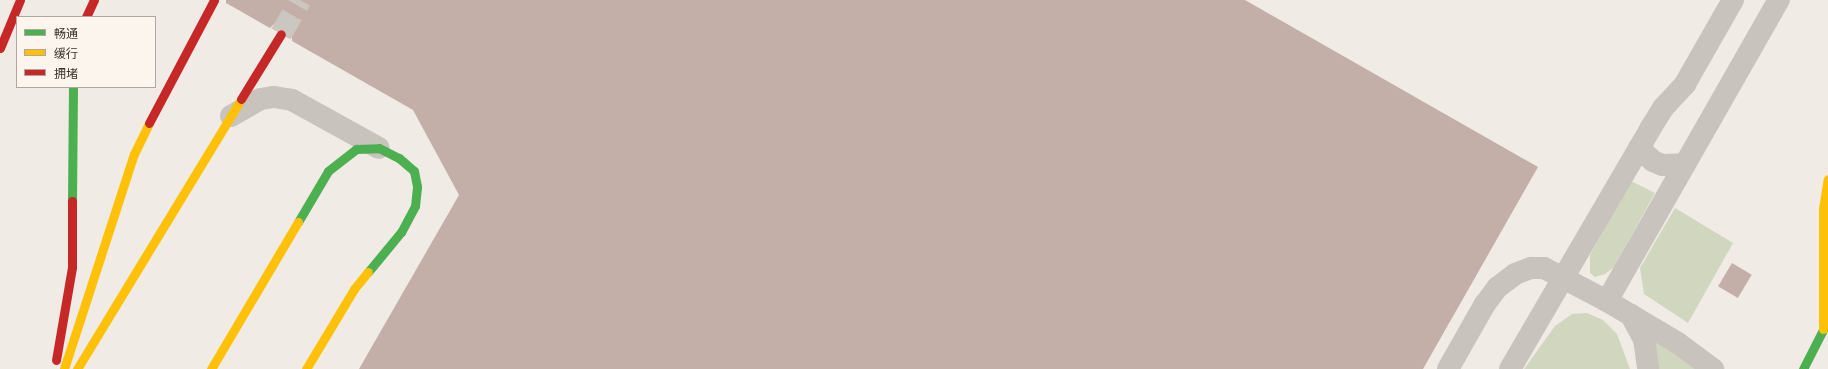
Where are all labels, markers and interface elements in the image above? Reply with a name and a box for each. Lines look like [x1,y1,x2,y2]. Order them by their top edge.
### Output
legend [16,16,156,88]
text: 畅通 [54,26,78,41]
text: 缓行 [54,46,78,61]
text: 拥堵 [54,66,78,81]

